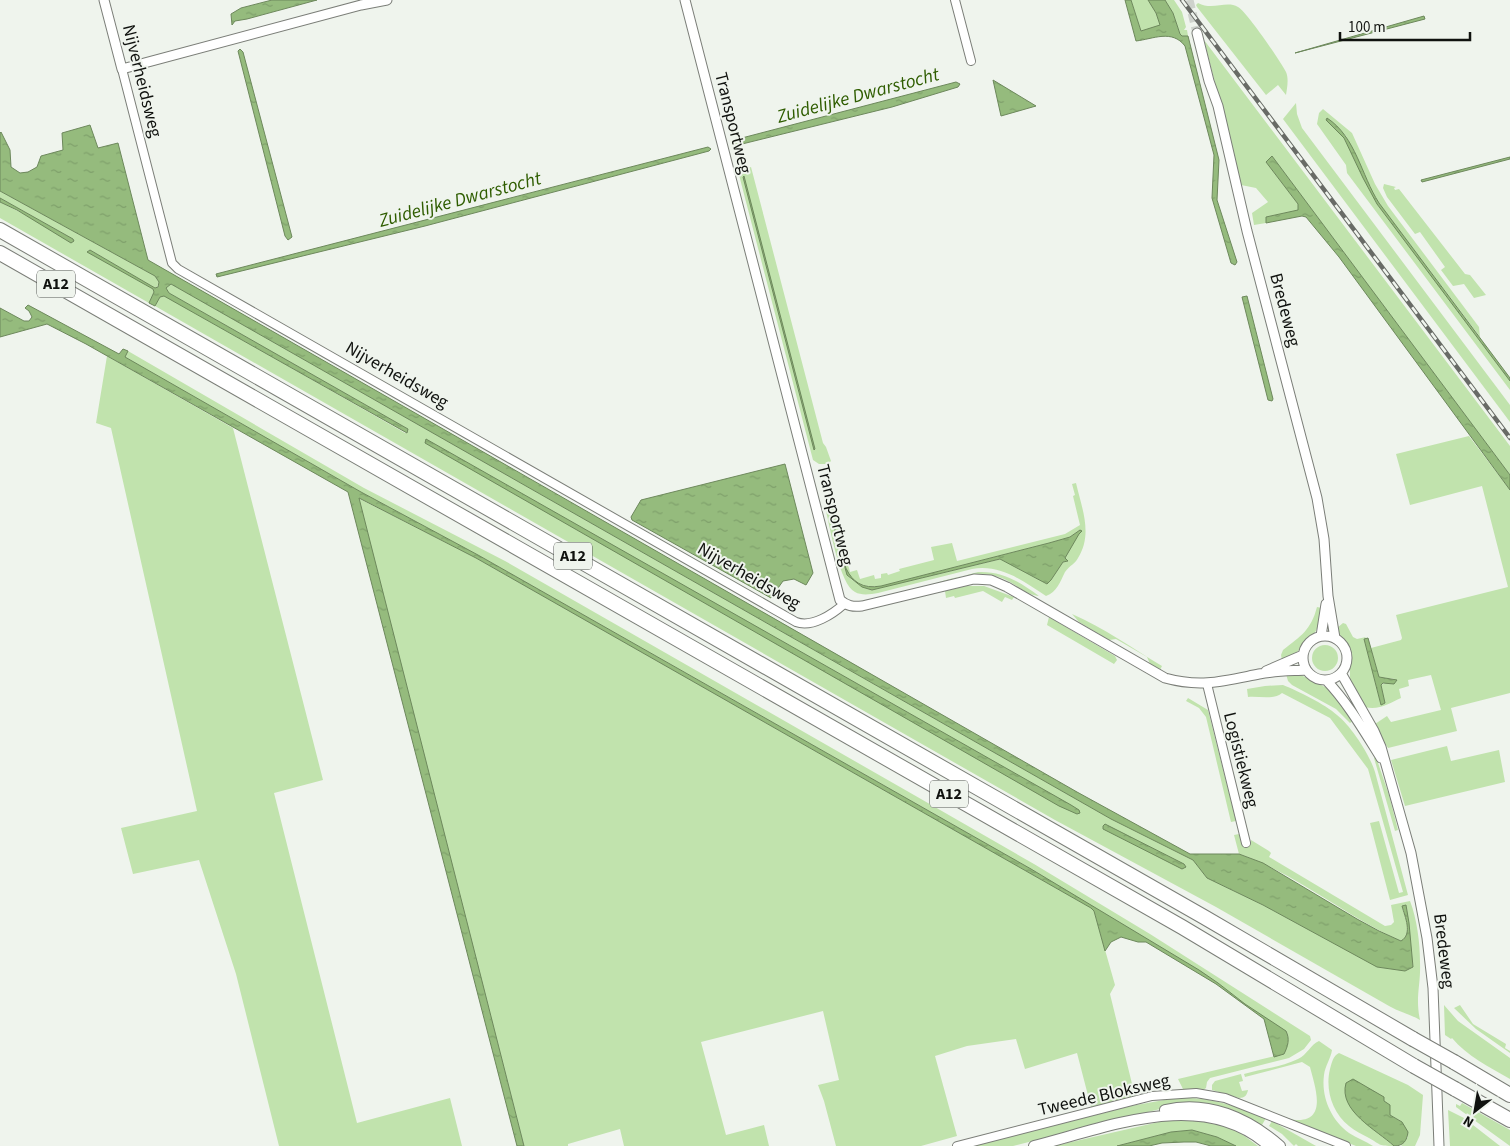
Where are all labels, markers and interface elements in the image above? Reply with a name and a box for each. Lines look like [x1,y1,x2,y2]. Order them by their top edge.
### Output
scale bar [1340,10,1470,42]
text: 100 m [1348,17,1386,38]
street label: Nijverheidsweg [116,22,168,140]
water label: Zuidelijke Dwarstocht [773,61,943,131]
street label: Transportweg [708,70,758,176]
water label: Zuidelijke Dwarstocht [375,165,545,235]
road number: A12 [37,270,75,298]
street label: Bredeweg [1263,270,1307,350]
street label: Nijverheidsweg [341,335,453,415]
street label: Transportweg [810,462,860,568]
street label: Nijverheidsweg [693,536,805,616]
road number: A12 [554,542,592,570]
street label: Logistiekweg [1217,709,1265,811]
road number: A12 [930,781,968,808]
street label: Bredeweg [1427,912,1461,990]
street label: Tweede Bloksweg [1036,1068,1172,1122]
north arrow [1450,1086,1500,1136]
text: N [1460,1110,1478,1132]

